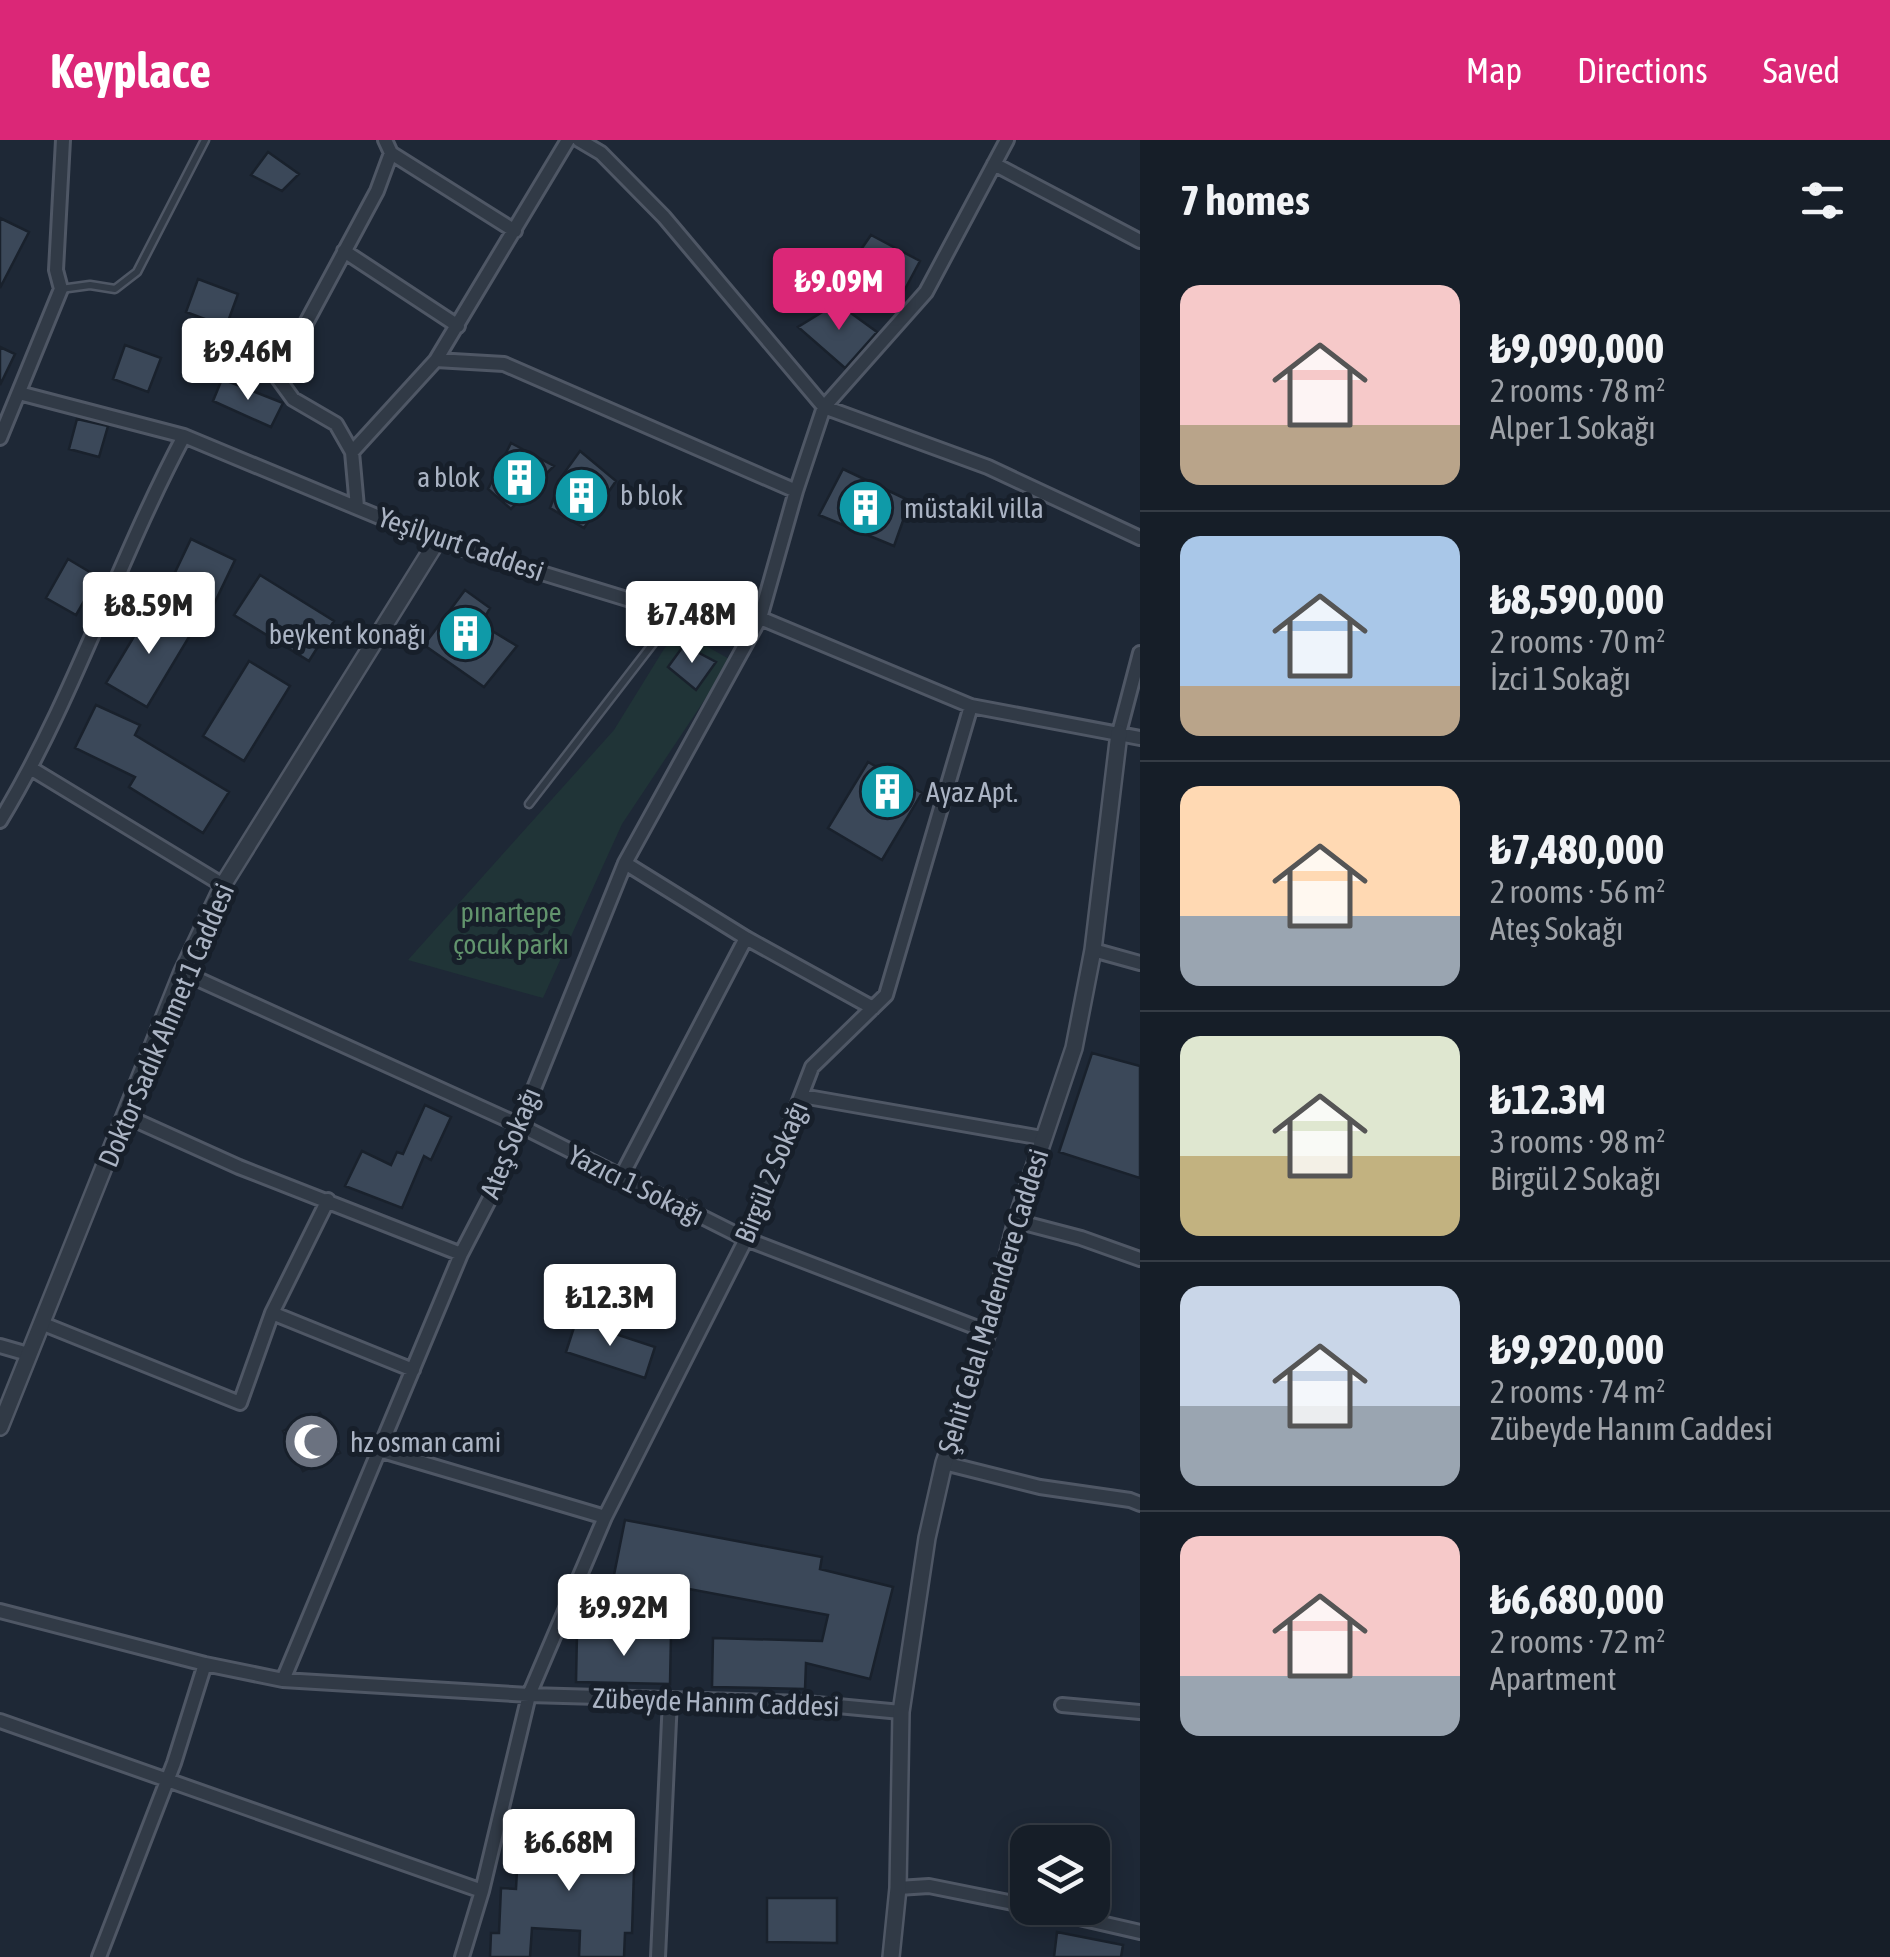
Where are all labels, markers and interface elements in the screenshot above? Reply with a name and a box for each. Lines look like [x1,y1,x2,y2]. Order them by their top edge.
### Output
text: Keyplace [50,43,211,98]
text: Map [1466,50,1522,90]
text: Directions [1577,50,1708,90]
text: Saved [1763,50,1840,90]
icon: filters [1795,173,1850,228]
text: 7 homes [1180,176,1310,224]
pin: ₺9.09M [758,248,920,333]
text: ₺9.09M [795,262,883,299]
pin: ₺9.46M [167,318,329,403]
text: ₺9,090,000 [1490,324,1664,372]
icon: home [1260,325,1380,445]
text: ₺9.46M [204,332,292,369]
text: 2 rooms · 78 m² [1490,372,1665,409]
text: Alper 1 Sokağı [1490,409,1656,446]
building icon: a blok [489,447,549,507]
place label: a blok [417,461,480,493]
building icon: b blok [551,465,611,525]
building icon: müstakil villa [835,478,895,538]
place label: b blok [620,479,683,511]
place label: müstakil villa [904,492,1044,524]
street label: Yeşilyurt Caddesi [374,501,548,587]
pin: ₺8.59M [68,572,230,657]
text: ₺8,590,000 [1490,575,1664,623]
icon: home [1260,576,1380,696]
pin: ₺7.48M [611,581,773,666]
text: ₺8.59M [105,586,193,623]
text: ₺7.48M [648,595,736,632]
building icon: beykent konağı [435,604,495,664]
place label: beykent konağı [269,618,426,650]
text: 2 rooms · 70 m² [1490,623,1665,660]
text: İzci 1 Sokağı [1490,660,1631,697]
building icon: Ayaz Apt. [857,762,917,822]
place label: Ayaz Apt. [926,776,1018,808]
text: ₺7,480,000 [1490,825,1664,873]
icon: home [1260,826,1380,946]
text: 2 rooms · 56 m² [1490,873,1665,910]
street label: Doktor Sadık Ahmet 1 Caddesi [92,878,240,1172]
park label: pınartepe çocuk parkı [453,896,569,960]
text: Ateş Sokağı [1490,910,1623,947]
text: ₺12.3M [1490,1075,1606,1123]
icon: home [1260,1076,1380,1196]
street label: Ateş Sokağı [473,1083,547,1203]
street label: Birgül 2 Sokağı [728,1097,814,1247]
text: 3 rooms · 98 m² [1490,1123,1665,1160]
street label: Yazıcı 1 Sokağı [563,1138,709,1232]
street label: Şehit Celal Madendere Caddesi [931,1145,1055,1457]
text: Birgül 2 Sokağı [1490,1160,1661,1197]
pin: ₺12.3M [529,1264,691,1349]
text: ₺12.3M [566,1278,654,1315]
text: ₺9,920,000 [1490,1325,1664,1373]
icon: home [1260,1326,1380,1446]
text: 2 rooms · 74 m² [1490,1373,1665,1410]
text: Zübeyde Hanım Caddesi [1490,1410,1773,1447]
mosque icon: hz osman cami [281,1412,341,1472]
place label: hz osman cami [350,1426,501,1458]
pin: ₺9.92M [543,1574,705,1659]
text: ₺6,680,000 [1490,1575,1664,1623]
icon: home [1260,1576,1380,1696]
text: ₺9.92M [580,1588,668,1625]
text: 2 rooms · 72 m² [1490,1623,1665,1660]
text: Apartment [1490,1660,1616,1697]
street label: Zübeyde Hanım Caddesi [592,1682,840,1722]
pin: ₺6.68M [488,1809,650,1894]
text: ₺6.68M [525,1823,613,1860]
map controls [1010,1825,1110,1925]
button: layers [1010,1825,1110,1925]

